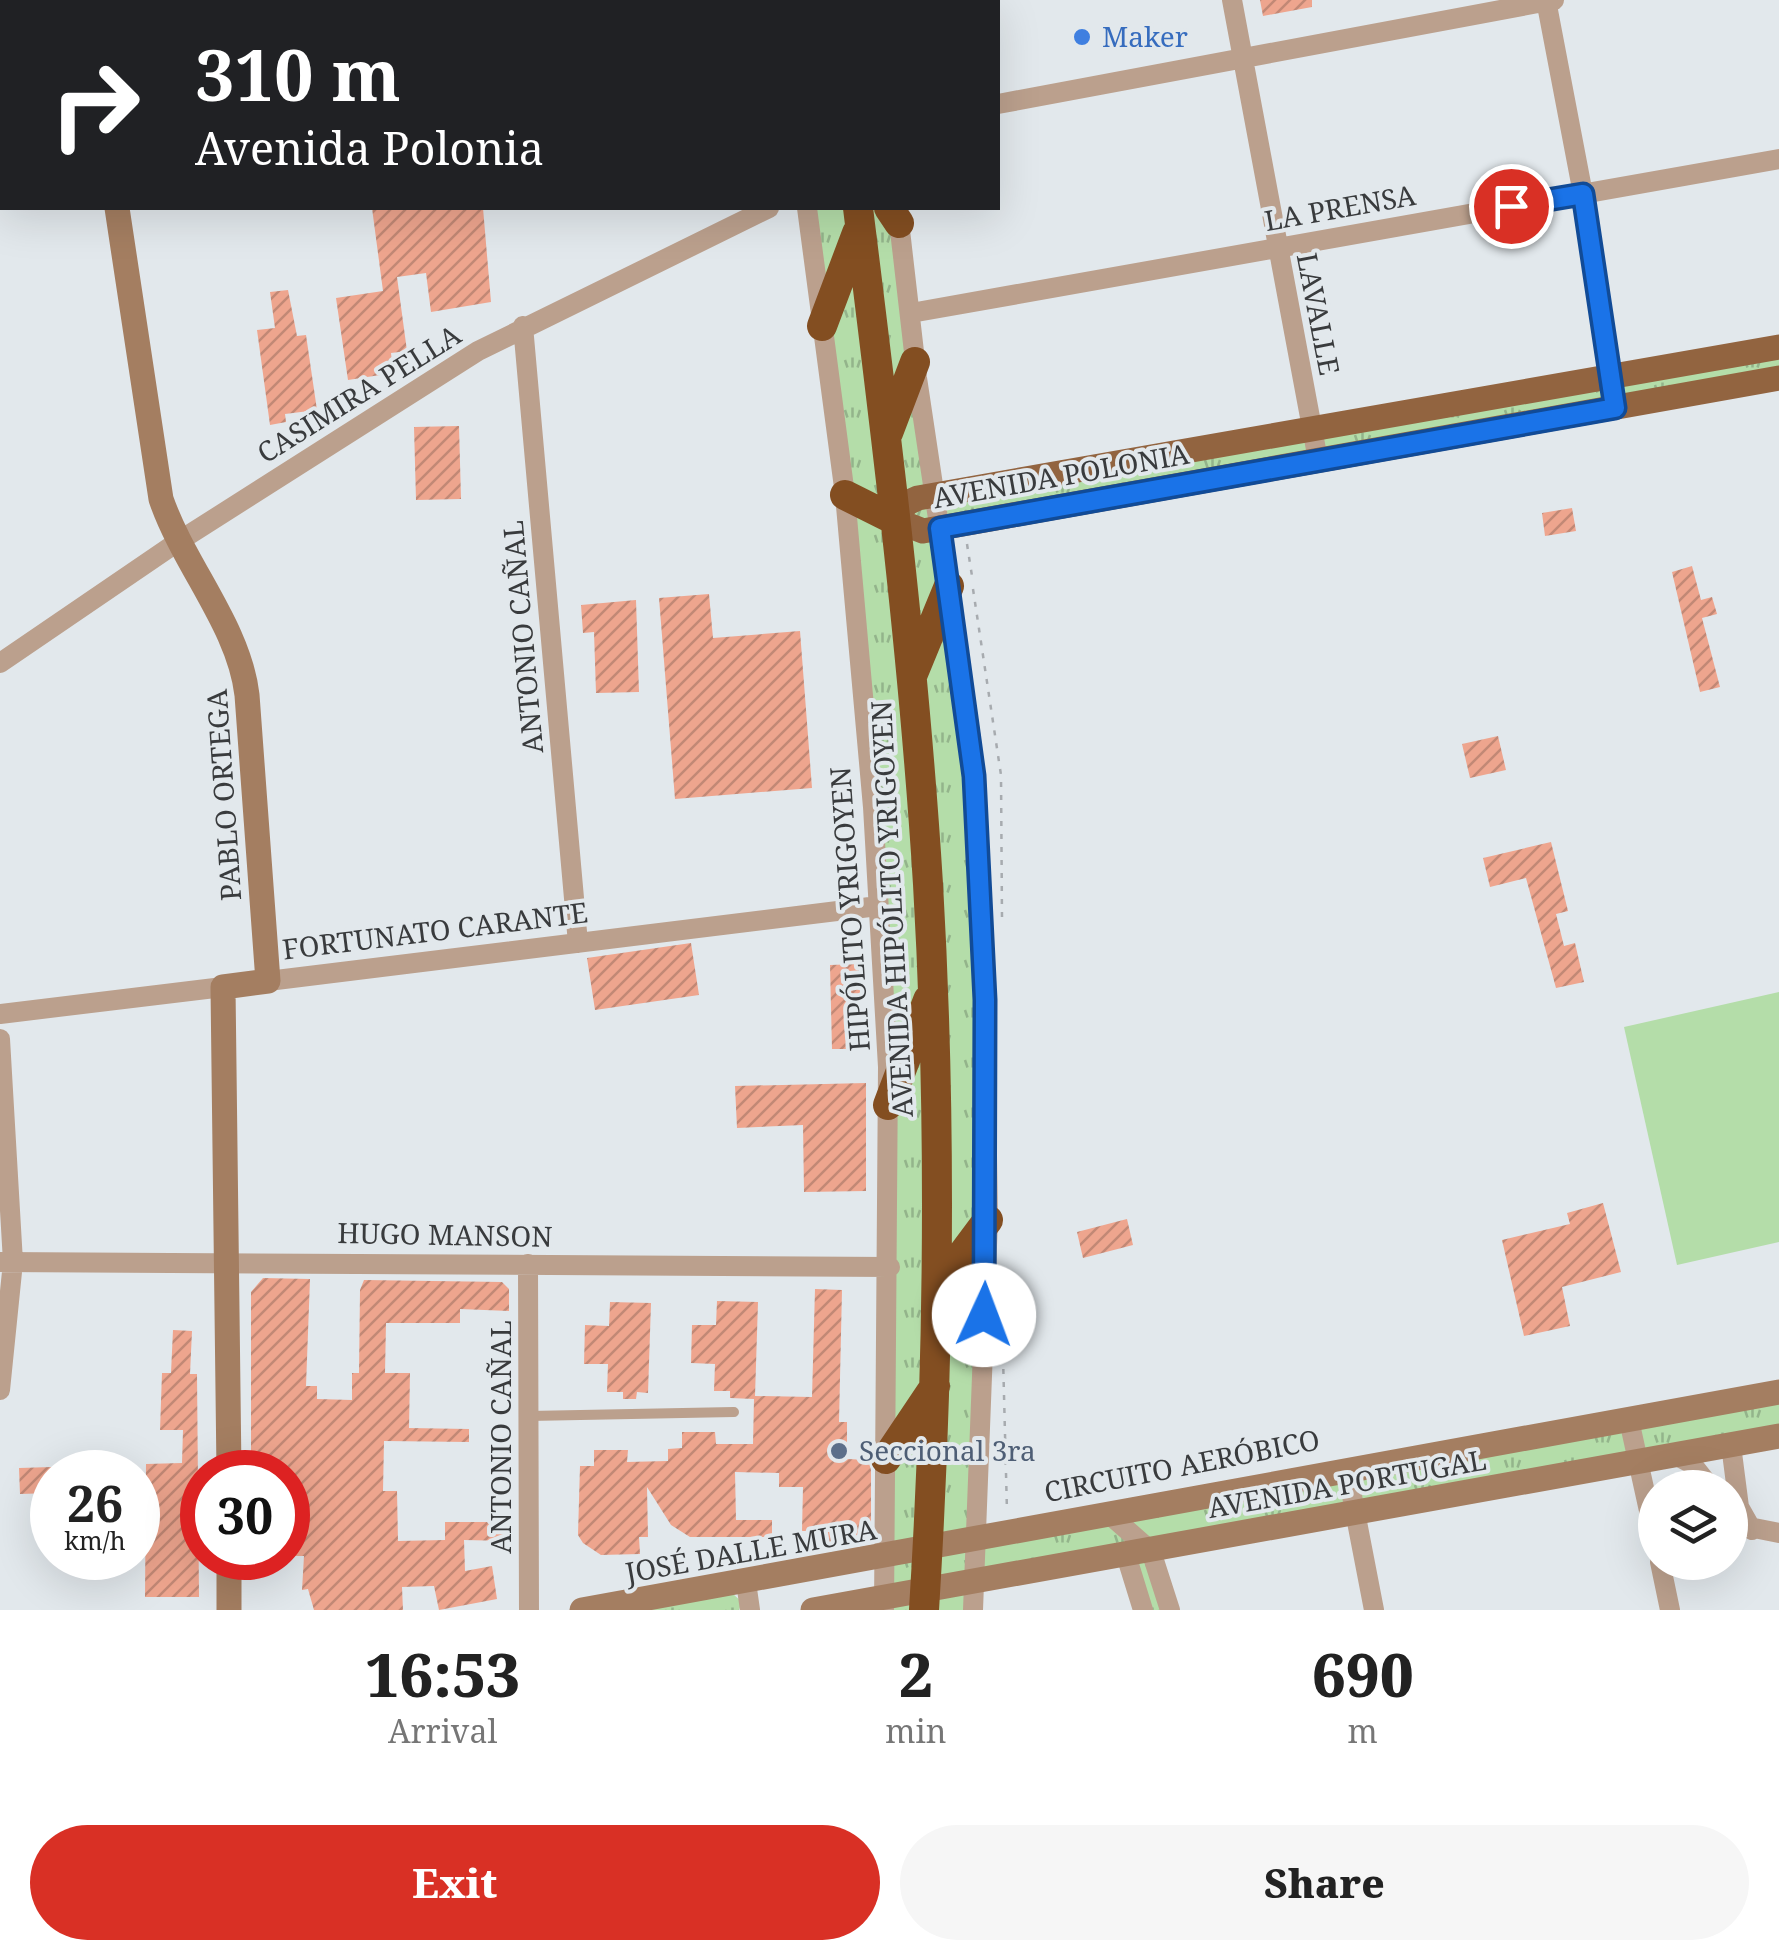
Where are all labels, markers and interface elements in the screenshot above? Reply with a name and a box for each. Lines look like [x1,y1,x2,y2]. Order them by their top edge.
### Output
place label: Maker [1102,17,1188,55]
text: 310 m [195,26,401,122]
marker: Maker [1071,26,1093,48]
icon: right [30,40,160,170]
text: Avenida Polonia [195,117,544,178]
pin [1469,164,1554,249]
street label: LA PRENSA [1261,175,1419,239]
icon: arrive [1484,179,1539,234]
street label: LAVALLE [1289,249,1349,378]
street label: CASIMIRA PELLA [249,315,468,471]
street label: AVENIDA POLONIA [930,434,1192,516]
street label: ANTONIO CAÑAL [493,519,551,755]
street label: PABLO ORTEGA [197,688,249,902]
street label: AVENIDA HIPÓLITO YRIGOYEN [861,700,921,1118]
street label: HIPÓLITO YRIGOYEN [820,766,878,1053]
street label: FORTUNATO CARANTE [280,892,590,968]
street label: HUGO MANSON [337,1213,553,1255]
position arrow [932,1263,1036,1367]
street label: ANTONIO CAÑAL [481,1320,519,1554]
street label: CIRCUITO AERÓBICO [1041,1420,1323,1510]
place label: Seccional 3ra [859,1431,1036,1469]
marker: Seccional 3ra [828,1440,850,1462]
street label: AVENIDA PORTUGAL [1205,1440,1489,1526]
speed limit sign: 30 [180,1450,310,1580]
text: 26 [67,1469,123,1537]
map controls [1638,1470,1748,1580]
button: layers [1638,1470,1748,1580]
street label: JOSÉ DALLE MURA [621,1509,880,1591]
text: km/h [64,1523,126,1557]
text: 16:53 [365,1633,520,1715]
text: 2 [899,1633,933,1715]
text: 690 [1312,1633,1414,1715]
text: Arrival [388,1709,497,1752]
text: min [885,1709,946,1752]
text: m [1348,1709,1378,1752]
button: Exit [30,1825,880,1940]
button: Share [900,1825,1749,1940]

